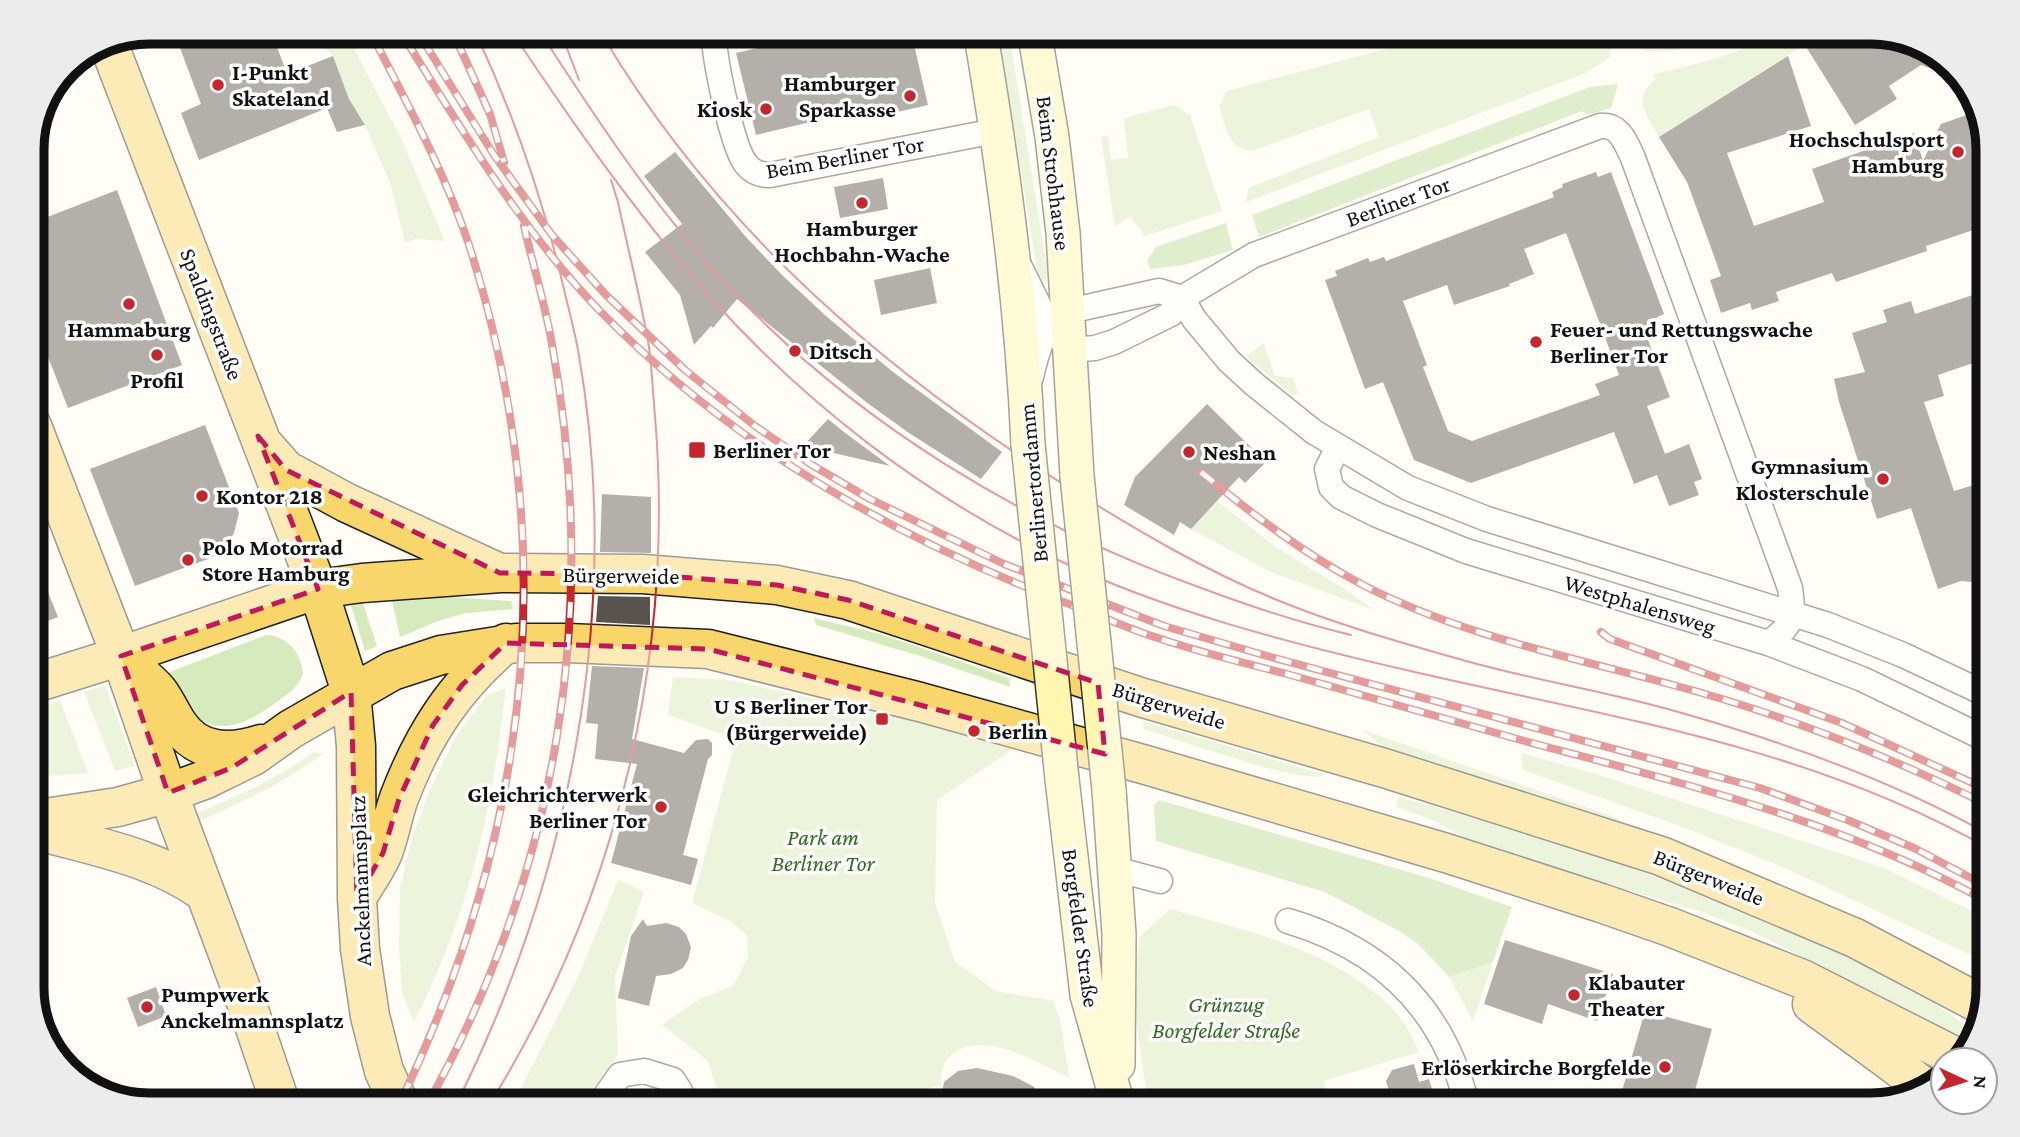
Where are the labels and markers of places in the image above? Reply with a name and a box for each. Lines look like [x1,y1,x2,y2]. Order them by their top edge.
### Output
place label: I-Punkt Skateland [232,59,330,111]
place label: Hamburger Sparkasse [784,70,896,122]
marker: I-Punkt Skateland [210,77,226,93]
marker: Hamburger Sparkasse [902,88,918,104]
place label: Kiosk [697,96,753,122]
marker: Kiosk [758,101,774,117]
place label: Hochschulsport Hamburg [1789,126,1945,178]
marker: Hochschulsport Hamburg [1950,144,1966,160]
marker: Hamburger Hochbahn-Wache [854,195,870,211]
place label: Hamburger Hochbahn-Wache [774,215,950,267]
marker: Hammaburg [121,296,137,312]
place label: Hammaburg [67,316,191,342]
place label: Feuer- und Rettungswache Berliner Tor [1550,316,1813,368]
marker: Feuer- und Rettungswache Berliner Tor [1528,334,1544,350]
place label: Ditsch [809,338,872,364]
marker: Ditsch [787,343,803,359]
marker: Profil [149,347,165,363]
place label: Profil [130,367,184,393]
place label: Berliner Tor [713,437,831,463]
place label: Neshan [1203,439,1276,465]
marker: Berliner Tor [687,440,707,460]
marker: Neshan [1181,444,1197,460]
place label: Gymnasium Klosterschule [1735,453,1870,505]
marker: Gymnasium Klosterschule [1875,471,1891,487]
place label: Kontor 218 [216,483,323,509]
marker: Kontor 218 [194,488,210,504]
place label: Polo Motorrad Store Hamburg [202,534,350,586]
marker: Polo Motorrad Store Hamburg [180,552,196,568]
place label: U S Berliner Tor (Bürgerweide) [714,693,868,746]
marker: U S Berliner Tor (Bürgerweide) [874,711,890,727]
place label: Berlin [988,718,1048,744]
marker: Berlin [966,723,982,739]
place label: Gleichrichterwerk Berliner Tor [467,781,648,833]
marker: Gleichrichterwerk Berliner Tor [653,799,669,815]
place label: Klabauter Theater [1588,969,1685,1021]
place label: Pumpwerk Anckelmannsplatz [160,981,344,1033]
marker: Klabauter Theater [1566,987,1582,1003]
marker: Pumpwerk Anckelmannsplatz [139,999,155,1015]
place label: Erlöserkirche Borgfelde [1421,1054,1651,1080]
marker: Erlöserkirche Borgfelde [1657,1059,1673,1075]

